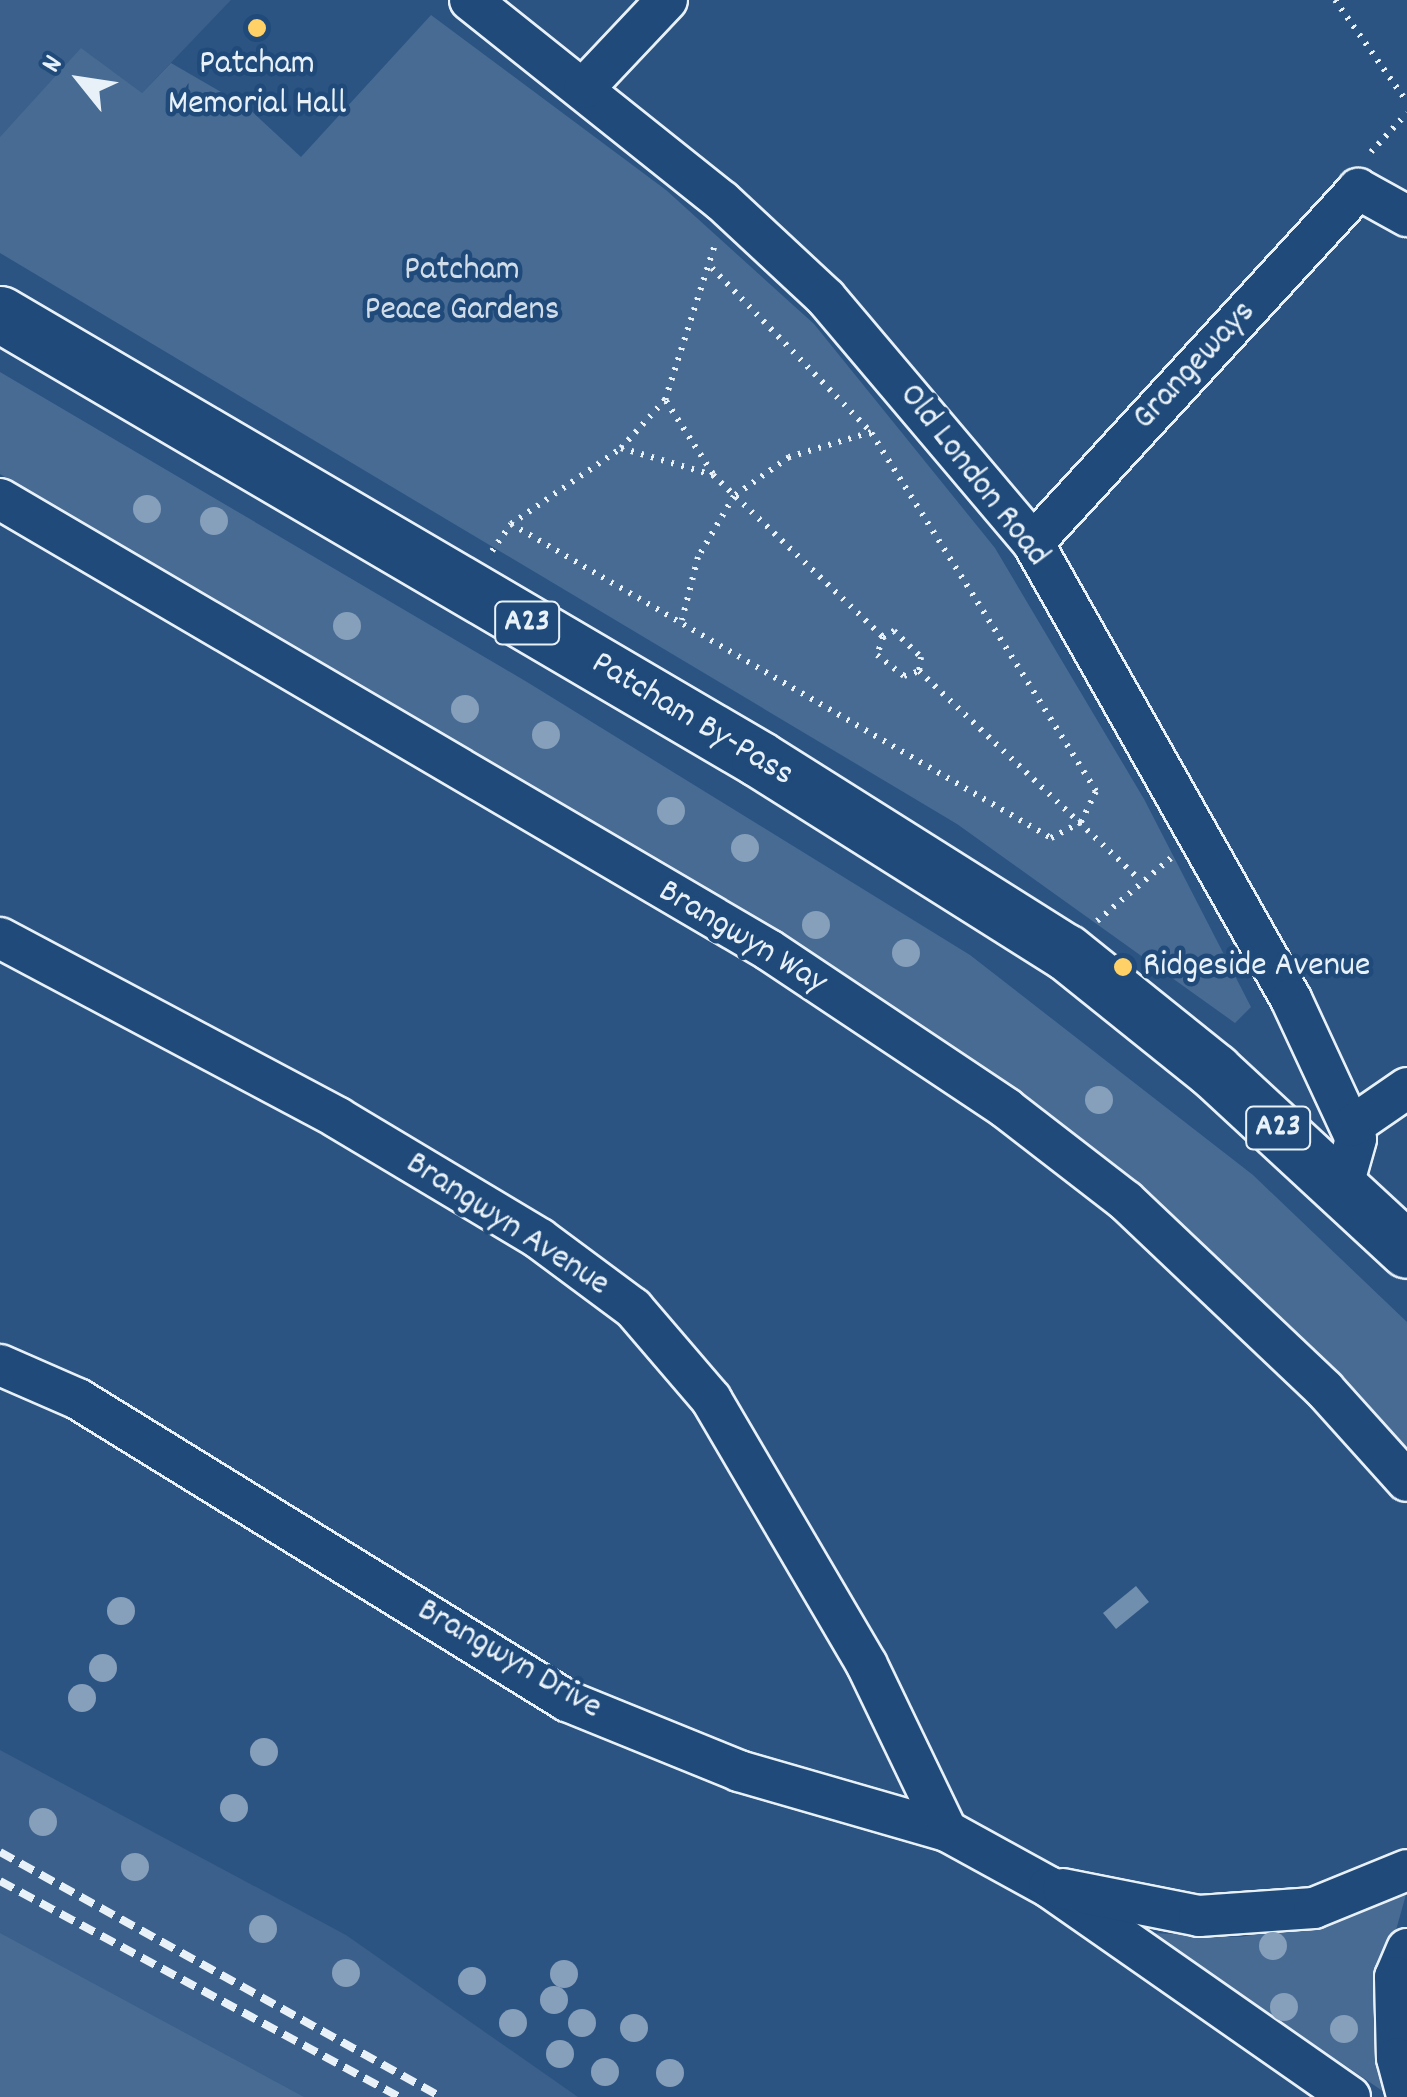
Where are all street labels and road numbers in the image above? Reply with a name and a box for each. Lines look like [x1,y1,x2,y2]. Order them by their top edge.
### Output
street label: Grangeways [1124,292,1266,440]
street label: Old London Road [889,376,1057,576]
road number: A23 [492,596,562,650]
street label: Patcham By-Pass [583,643,801,797]
street label: Brangwyn Way [650,871,834,1005]
road number: A23 [1243,1101,1313,1155]
street label: Brangwyn Avenue [397,1144,617,1306]
street label: Brangwyn Drive [409,1590,609,1730]

